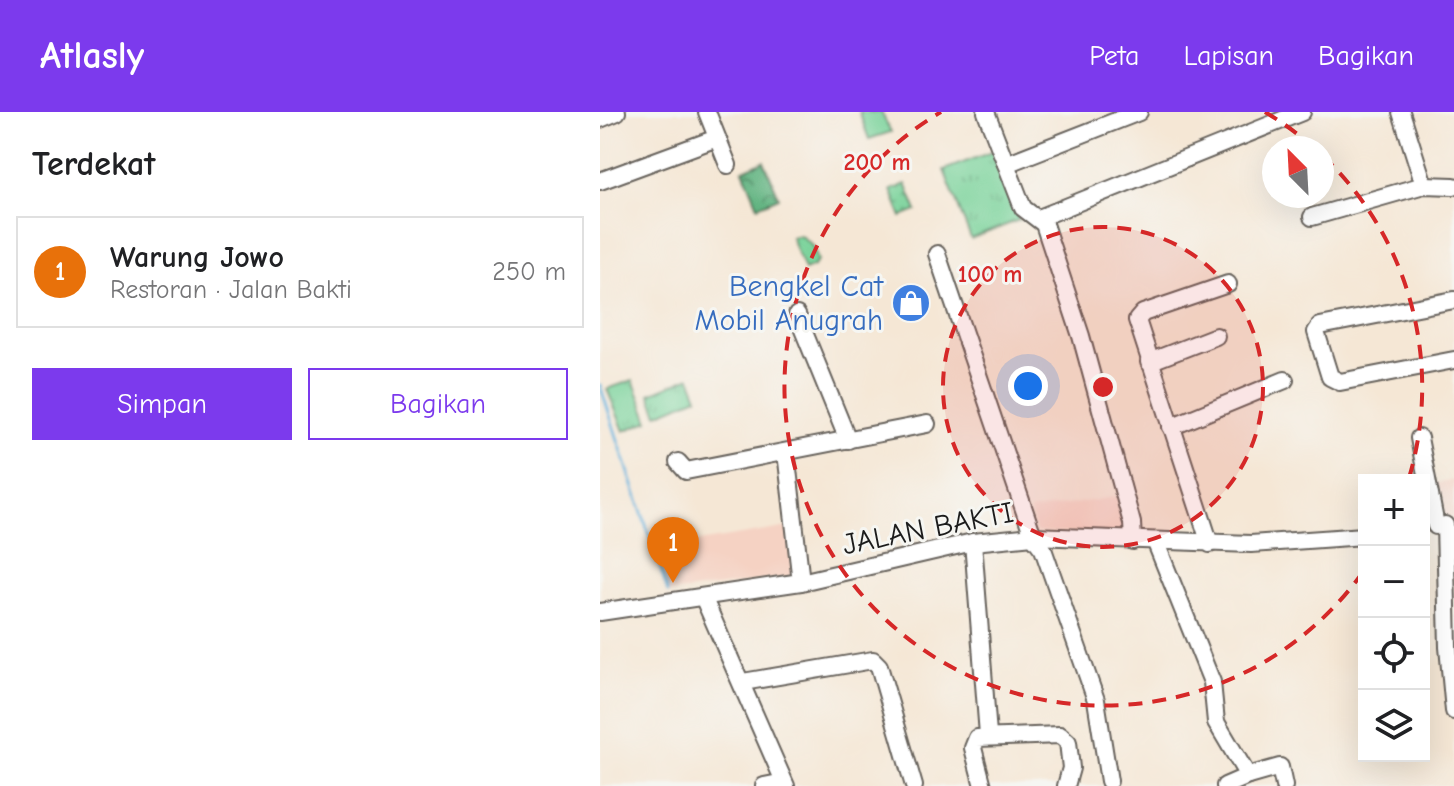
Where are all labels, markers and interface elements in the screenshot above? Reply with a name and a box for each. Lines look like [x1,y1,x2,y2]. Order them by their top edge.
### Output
text: Atlasly [40,34,144,78]
text: Peta [1089,40,1139,72]
text: Lapisan [1183,40,1274,72]
text: Bagikan [1318,40,1414,72]
north arrow [1262,136,1334,208]
text: Terdekat [32,144,155,184]
text: 200 m [843,148,911,176]
text: Warung Jowo [110,240,284,275]
text: 1 [55,257,65,287]
text: 250 m [492,257,566,287]
text: 100 m [958,260,1022,288]
place label: Bengkel Cat Mobil Anugrah [694,269,884,338]
text: Restoran · Jalan Bakti [110,275,352,305]
shop icon: Bengkel Cat Mobil Anugrah [890,282,932,324]
your location [1008,366,1048,406]
button: Simpan [32,368,292,440]
button: Bagikan [308,368,568,440]
centre of rings [1089,373,1117,401]
map controls [1358,474,1430,762]
button: + [1358,474,1430,546]
street label: JALAN BAKTI [840,495,1017,562]
pin: 1 [647,517,699,583]
button: − [1358,546,1430,618]
button: locate [1358,618,1430,690]
button: layers [1358,690,1430,762]

